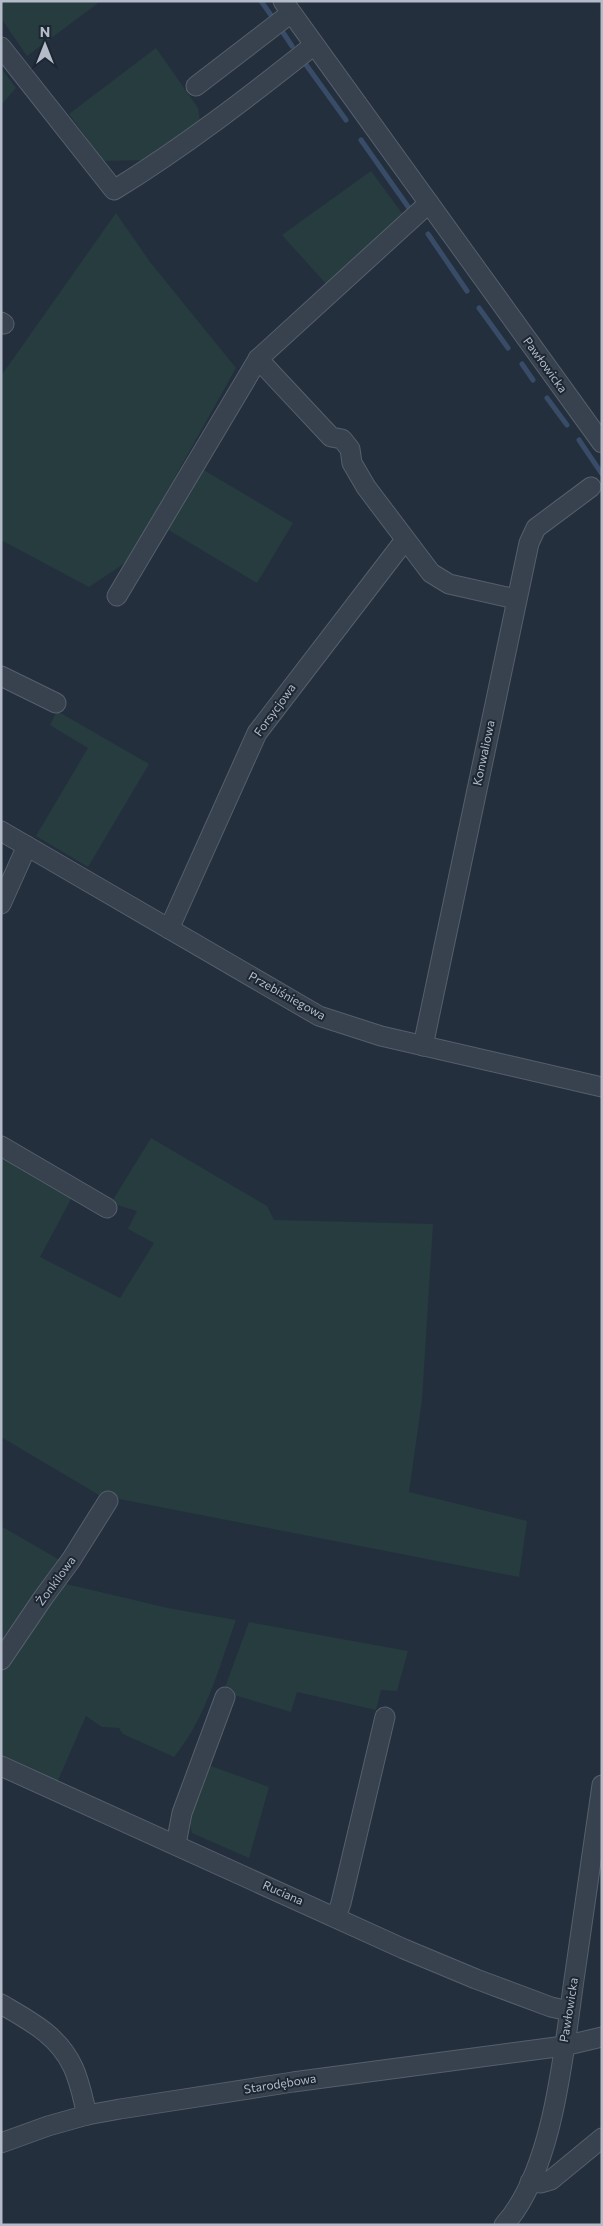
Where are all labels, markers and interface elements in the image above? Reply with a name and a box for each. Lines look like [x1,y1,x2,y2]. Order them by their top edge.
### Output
north arrow [20,20,70,70]
text: N [40,23,50,40]
street label: Pawłowicka [521,334,571,395]
street label: Forsycjowa [250,680,298,738]
street label: Konwaliowa [469,719,497,787]
street label: Przebiśniegowa [247,968,328,1022]
street label: Żonkilowa [33,1553,78,1608]
street label: Ruciana [261,1877,306,1907]
street label: Pawłowicka [556,1977,580,2043]
street label: Starodębowa [243,2070,317,2096]

